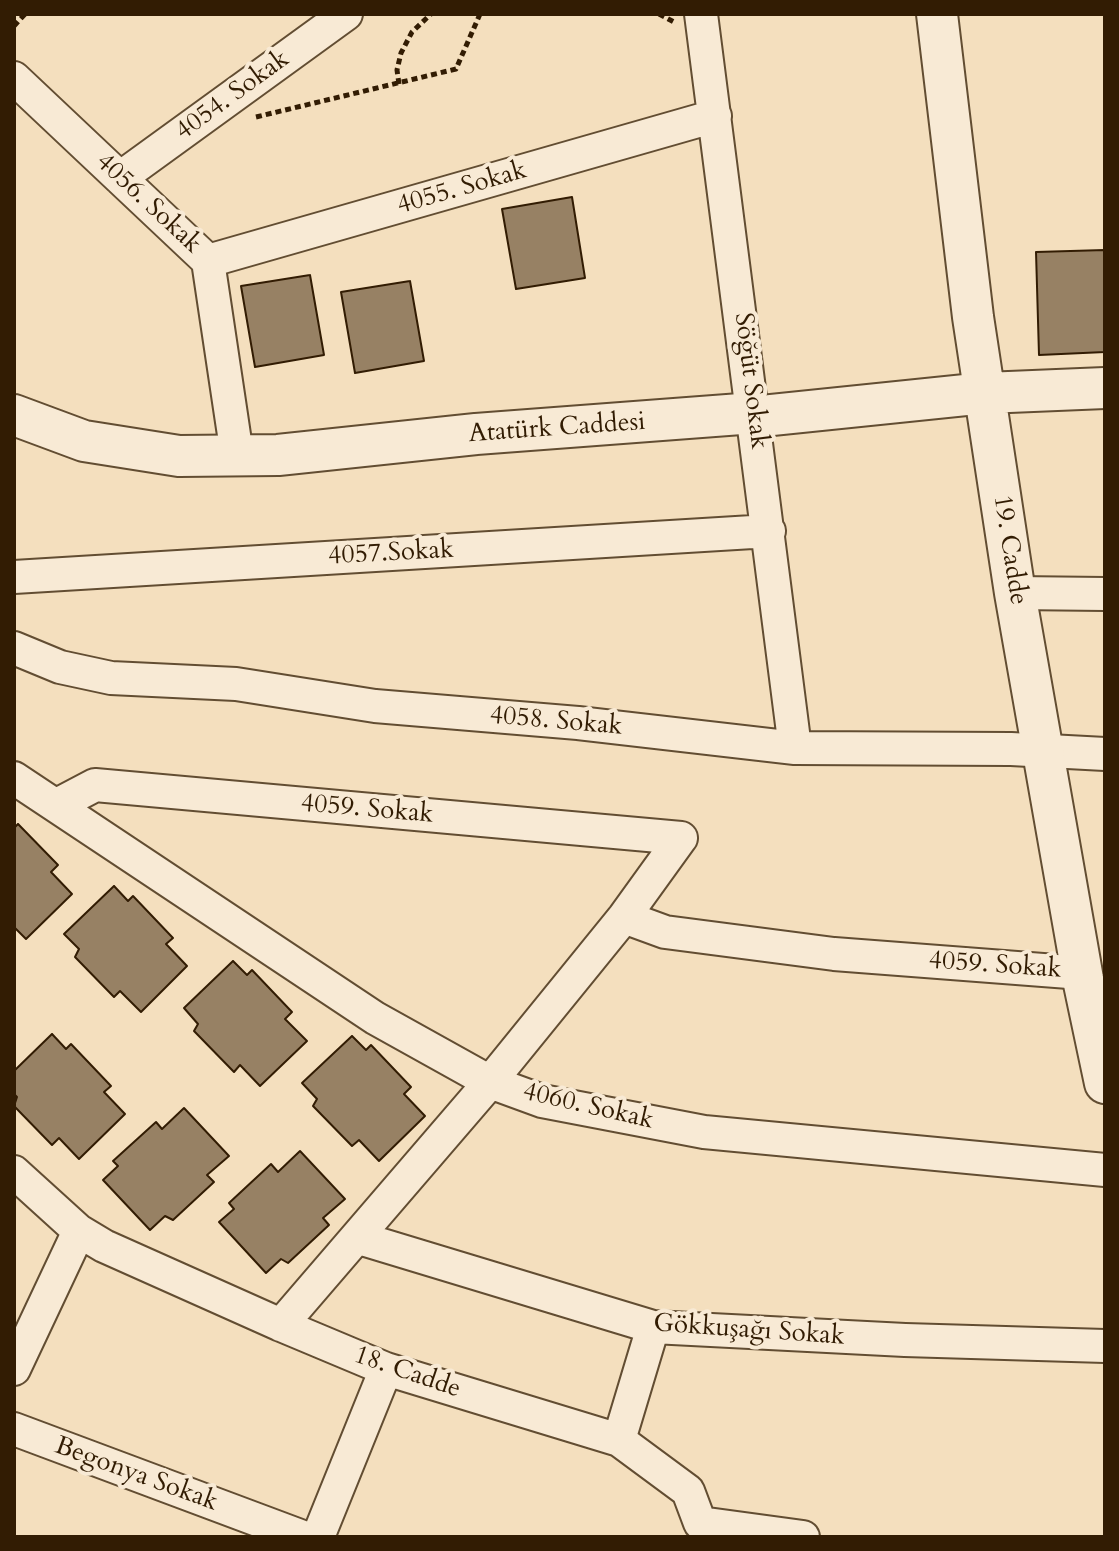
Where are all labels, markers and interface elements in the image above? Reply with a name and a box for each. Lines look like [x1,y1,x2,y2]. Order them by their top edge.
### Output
street label: 4054. Sokak [170,44,296,148]
street label: 4056. Sokak [89,147,207,261]
street label: 4055. Sokak [394,156,530,222]
street label: Söğüt Sokak [726,311,774,451]
street label: Atatürk Caddesi [467,407,647,451]
street label: 19. Cadde [985,493,1033,607]
street label: 4057.Sokak [327,535,455,573]
street label: 4058. Sokak [488,701,624,743]
street label: 4059. Sokak [299,789,435,831]
street label: 4059. Sokak [928,946,1062,986]
street label: 4060. Sokak [520,1077,656,1137]
street label: Gökkuşağı Sokak [652,1309,846,1353]
street label: 18. Cadde [350,1340,464,1406]
street label: Begonya Sokak [50,1431,222,1519]

